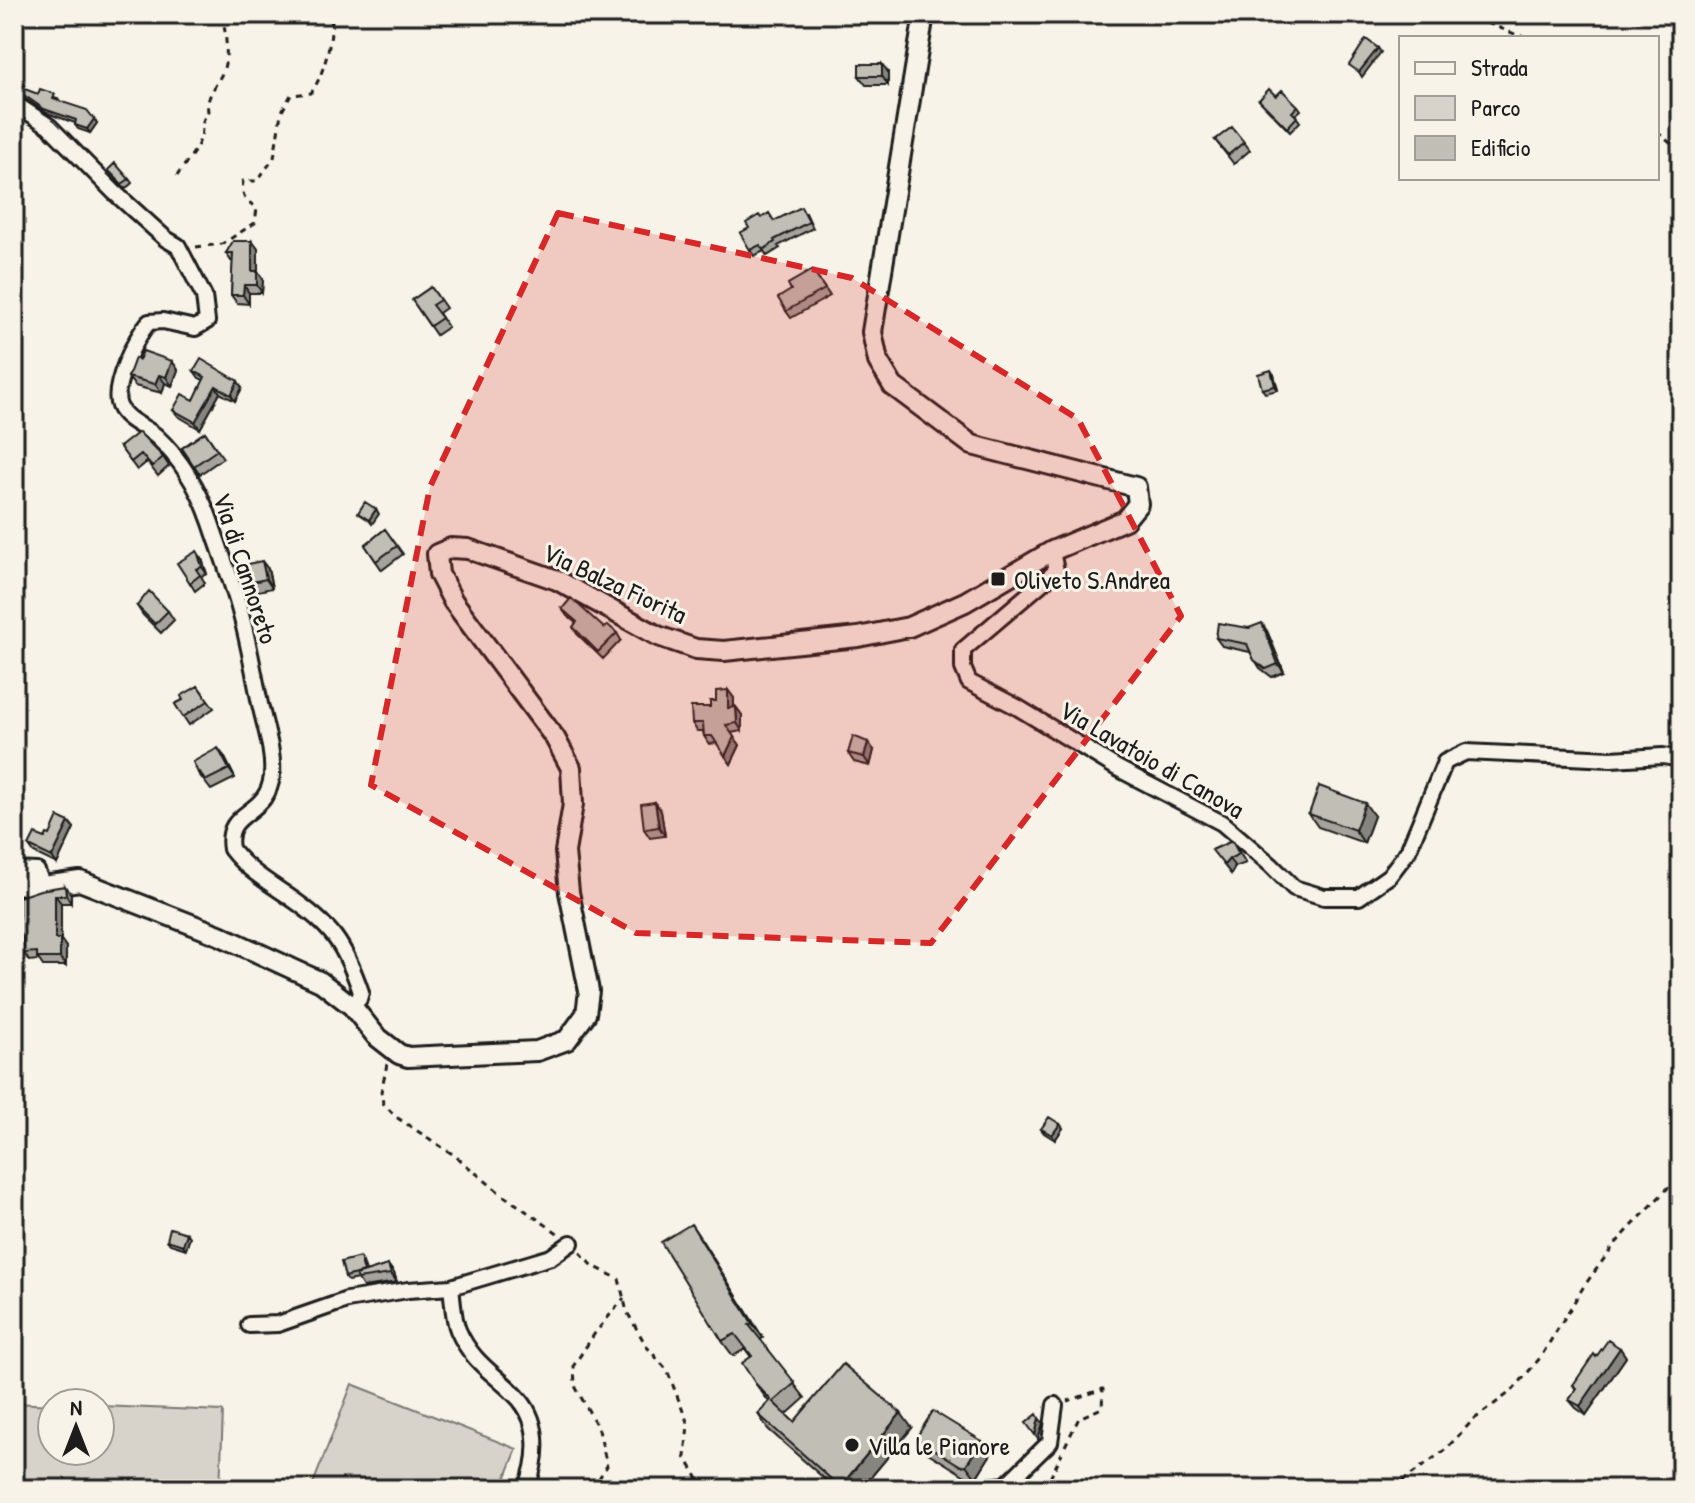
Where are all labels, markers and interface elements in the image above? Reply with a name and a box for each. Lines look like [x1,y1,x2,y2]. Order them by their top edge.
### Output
legend [1399,36,1659,180]
text: Strada [1471,51,1528,83]
text: Parco [1471,91,1521,123]
text: Edificio [1471,131,1531,163]
street label: Via di Cannoreto [205,488,287,648]
street label: Via Balza Fiorita [537,534,693,632]
place label: Oliveto S.Andrea [1014,562,1170,597]
marker: Oliveto S.Andrea [989,570,1007,588]
street label: Via Lavatoio di Canova [1053,692,1251,826]
north arrow [36,1387,116,1467]
text: N [70,1392,82,1422]
place label: Villa le Pianore [868,1428,1010,1463]
marker: Villa le Pianore [843,1436,861,1454]

